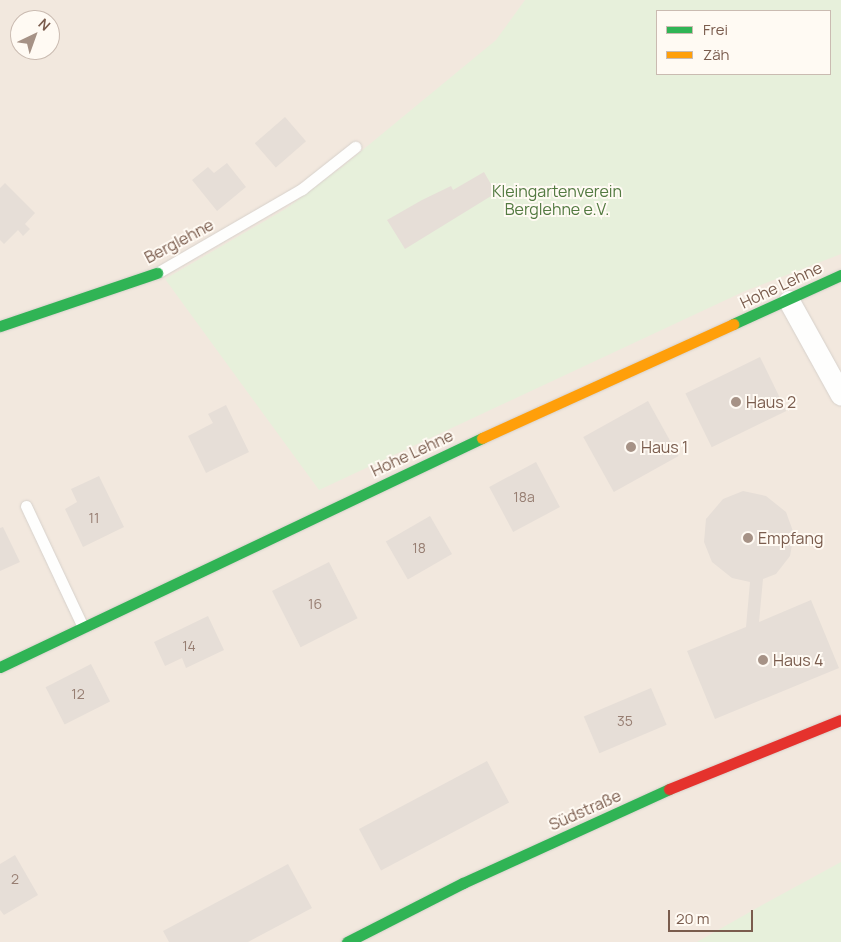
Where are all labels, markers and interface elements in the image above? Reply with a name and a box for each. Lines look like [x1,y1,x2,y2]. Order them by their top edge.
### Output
north arrow [10,10,60,60]
legend [656,10,831,75]
text: N [35,14,55,35]
text: Frei [703,19,728,40]
text: Zäh [703,44,729,65]
park label: Kleingartenverein Berglehne e.V. [492,181,622,219]
street label: Berglehne [141,215,217,267]
street label: Hohe Lehne [737,258,825,312]
place label: Haus 2 [746,392,796,412]
marker: Haus 2 [730,396,742,408]
street label: Hohe Lehne [368,426,456,480]
place label: Haus 1 [641,437,688,457]
marker: Haus 1 [625,441,637,453]
house number: 18a [513,489,535,505]
house number: 11 [89,510,99,526]
place label: Empfang [758,528,823,548]
marker: Empfang [742,532,754,544]
house number: 18 [412,540,426,556]
house number: 16 [308,596,322,612]
house number: 14 [182,638,196,654]
place label: Haus 4 [773,650,823,670]
marker: Haus 4 [757,654,769,666]
house number: 12 [71,686,85,702]
house number: 35 [617,713,633,729]
street label: Südstraße [546,786,624,834]
house number: 2 [11,871,19,887]
scale bar [671,900,756,932]
text: 20 m [676,908,709,929]

